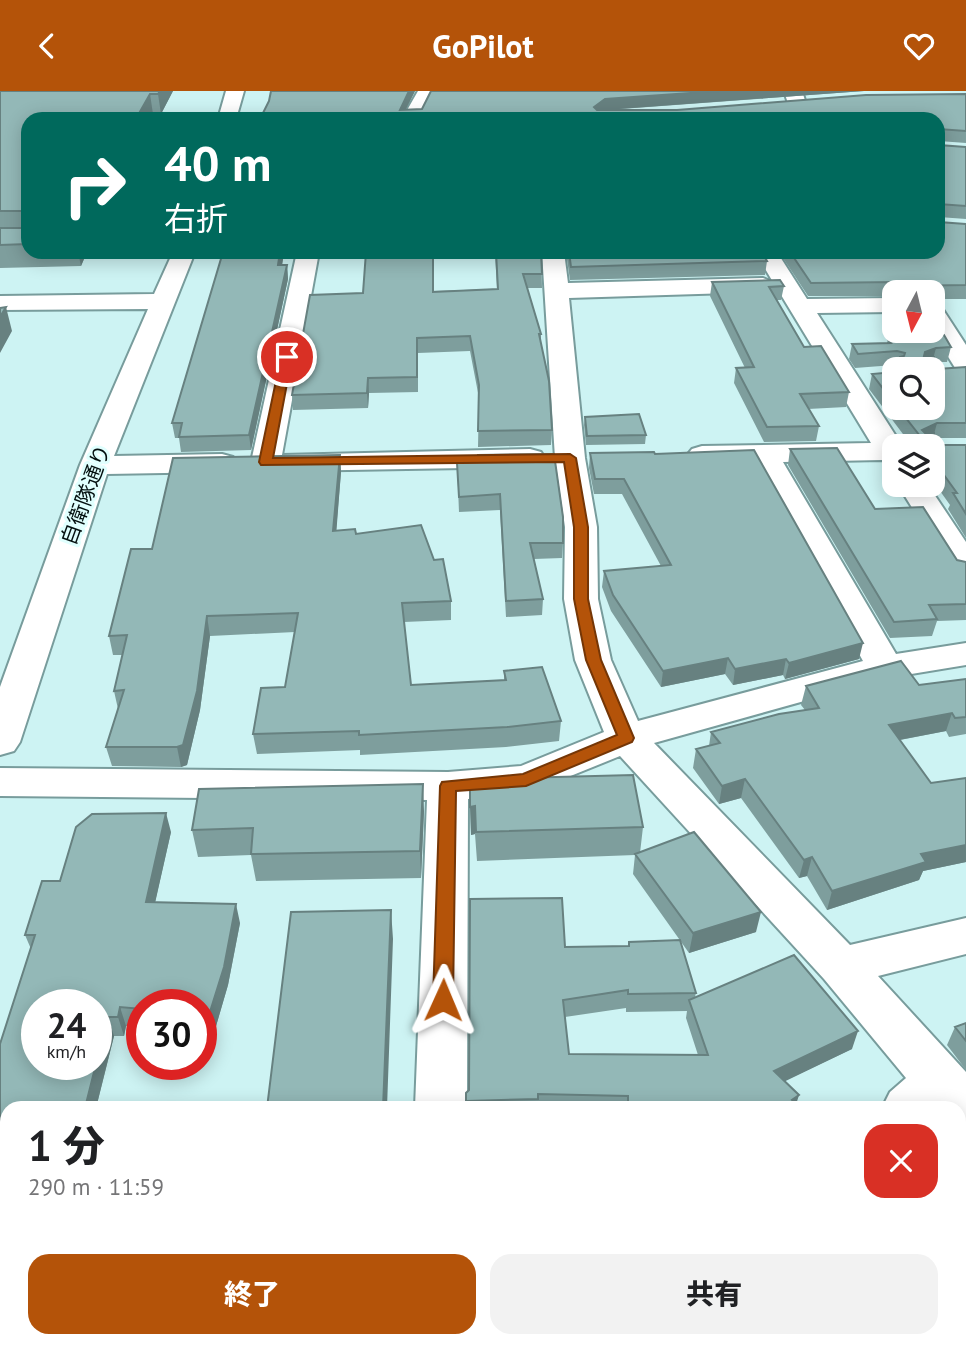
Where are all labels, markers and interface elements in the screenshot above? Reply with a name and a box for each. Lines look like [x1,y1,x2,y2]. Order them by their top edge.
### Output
text: GoPilot [432,25,534,67]
icon: back [28,27,66,65]
icon: heart [900,27,938,65]
text: 40 m [164,131,271,195]
icon: right [49,140,140,231]
text: 右折 [164,197,228,239]
north arrow [882,280,945,343]
map controls [882,280,945,497]
pin [257,327,317,387]
icon: arrive [268,338,306,376]
button: search [882,357,945,420]
button: layers [882,434,945,497]
street label: 自衛隊通り [55,441,116,549]
position arrow [406,963,480,1037]
speed limit sign: 30 [126,989,217,1080]
text: 24 [47,1002,86,1048]
text: km/h [47,1040,86,1063]
text: 1 分 [28,1118,104,1173]
button: close [864,1124,938,1198]
text: 290 m · 11:59 [28,1172,164,1201]
button: 終了 [28,1254,476,1334]
button: 共有 [490,1254,938,1334]

